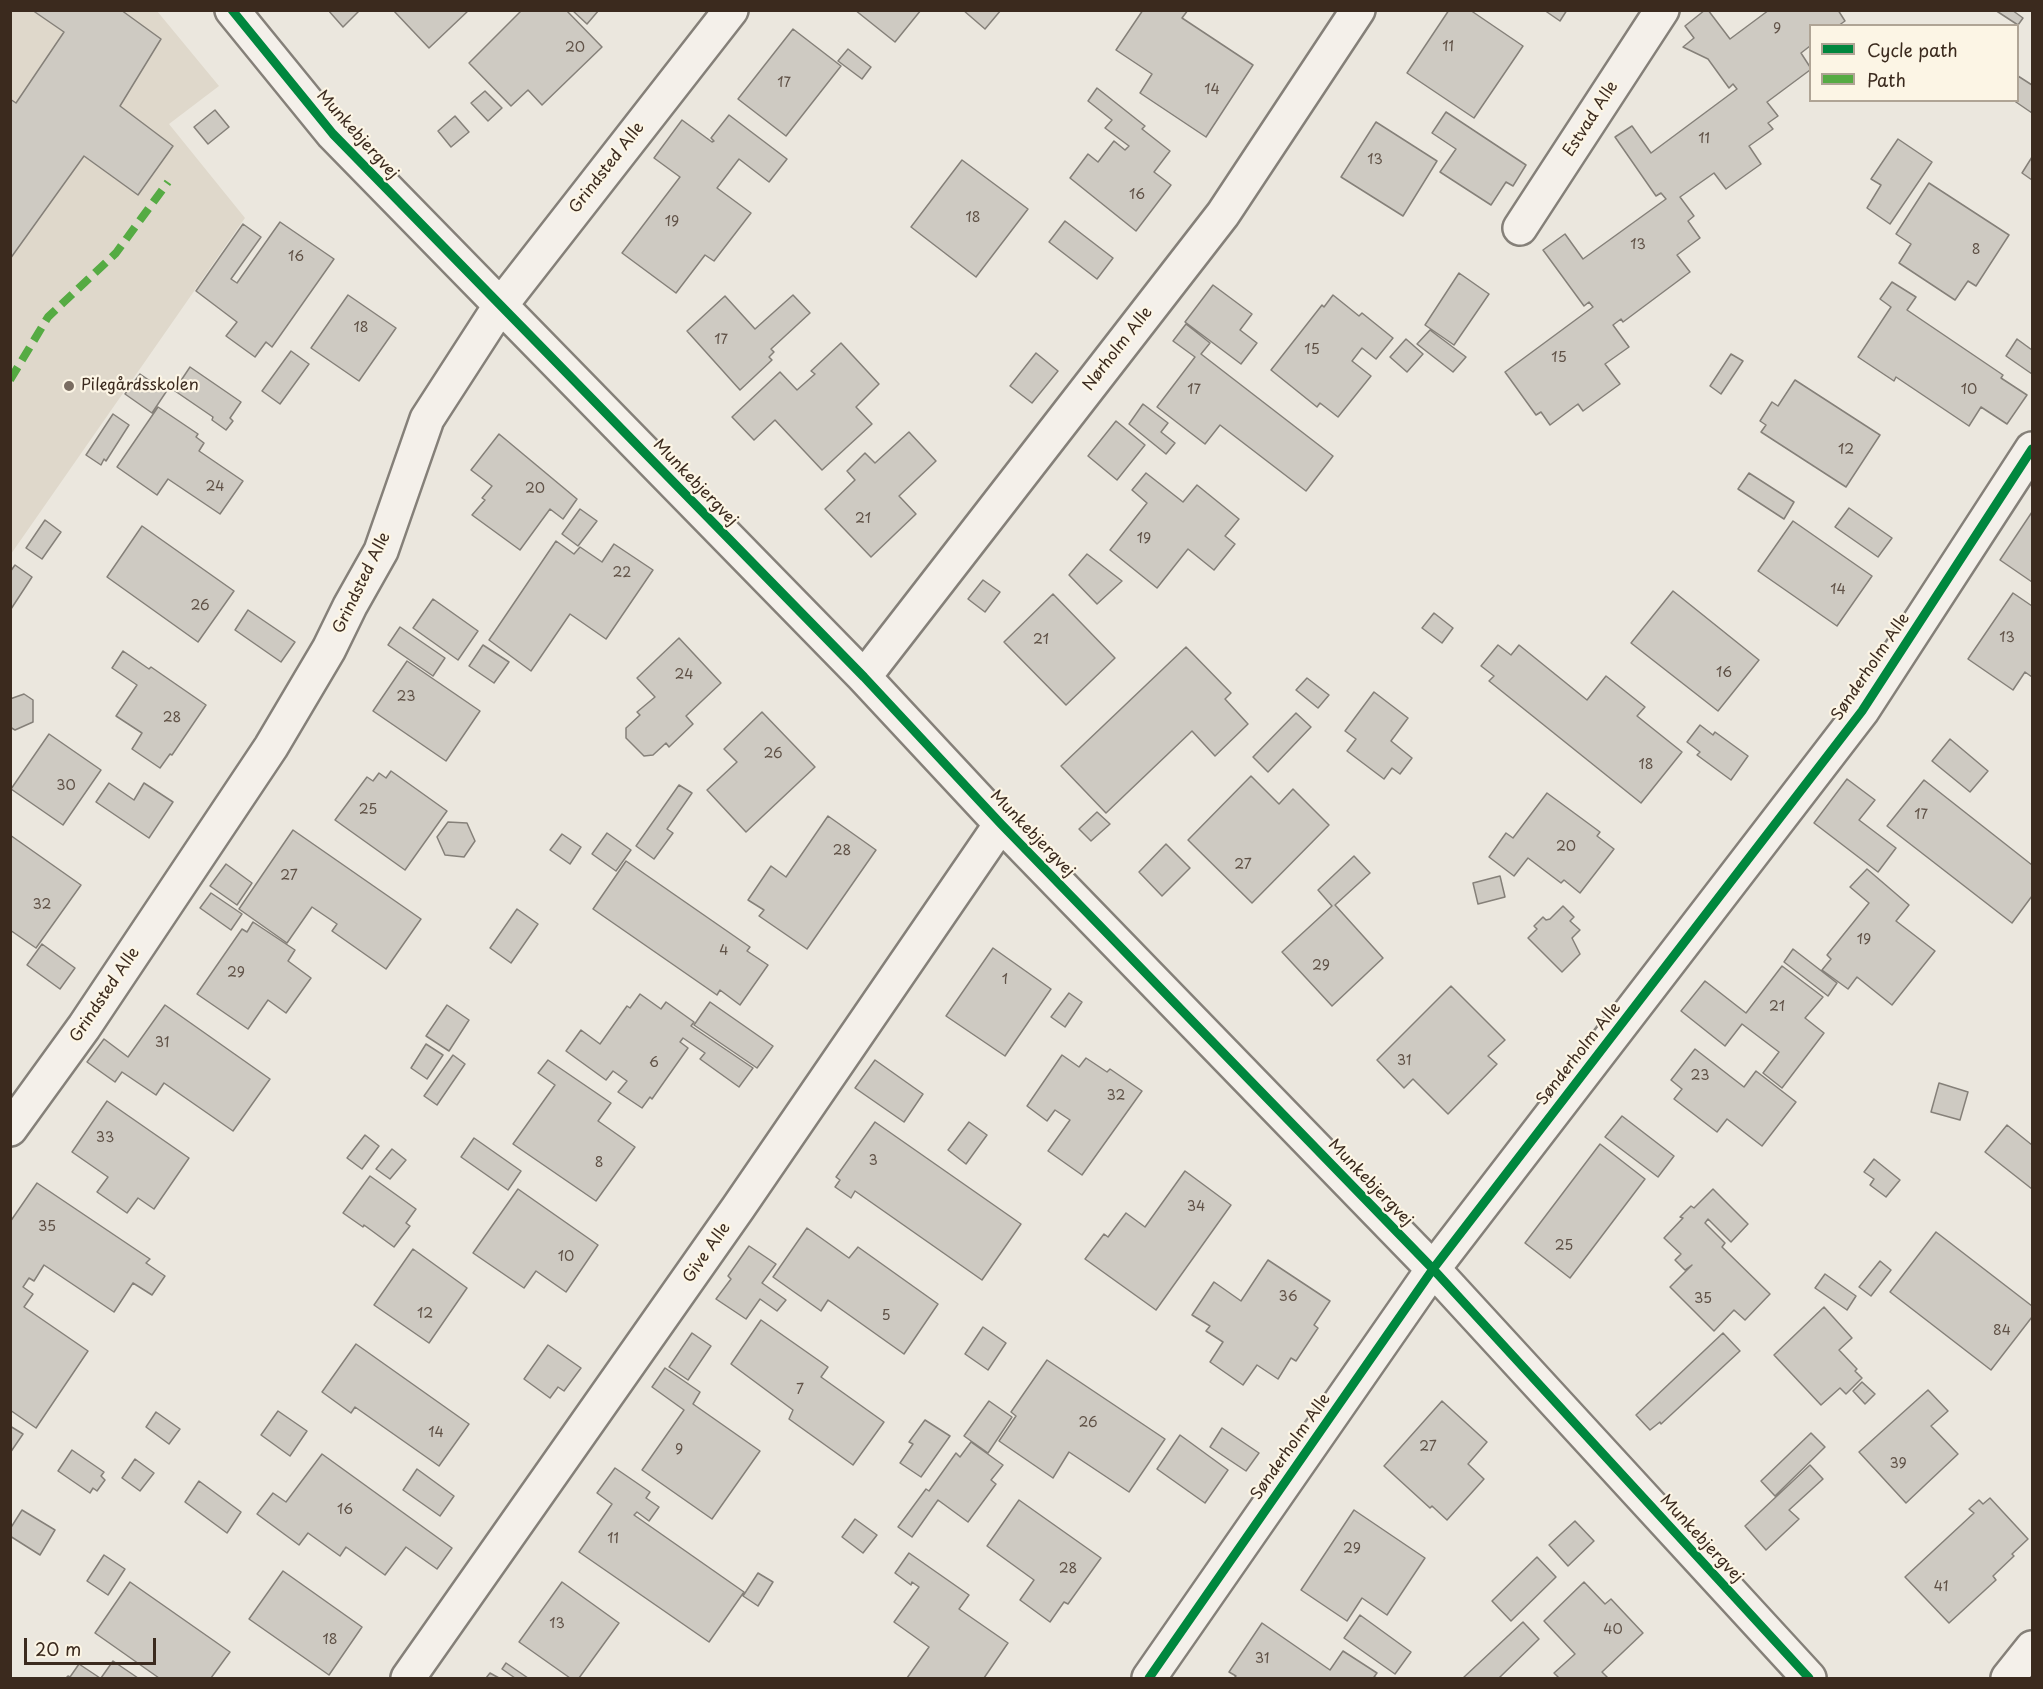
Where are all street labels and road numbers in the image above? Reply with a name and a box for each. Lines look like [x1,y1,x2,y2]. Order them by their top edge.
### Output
street label: Estvad Alle [1560,78,1622,160]
street label: Munkebjergvej [312,87,402,183]
street label: Grindsted Alle [565,119,649,217]
street label: Nørholm Alle [1079,303,1157,395]
street label: Munkebjergvej [649,436,741,530]
street label: Grindsted Alle [329,529,395,637]
street label: Sønderholm Alle [1828,610,1914,724]
street label: Munkebjergvej [986,787,1078,881]
street label: Grindsted Alle [66,944,144,1046]
street label: Sønderholm Alle [1533,999,1625,1109]
street label: Munkebjergvej [1324,1136,1416,1230]
street label: Give Alle [679,1219,735,1287]
street label: Sønderholm Alle [1247,1390,1335,1504]
street label: Munkebjergvej [1655,1491,1747,1587]

